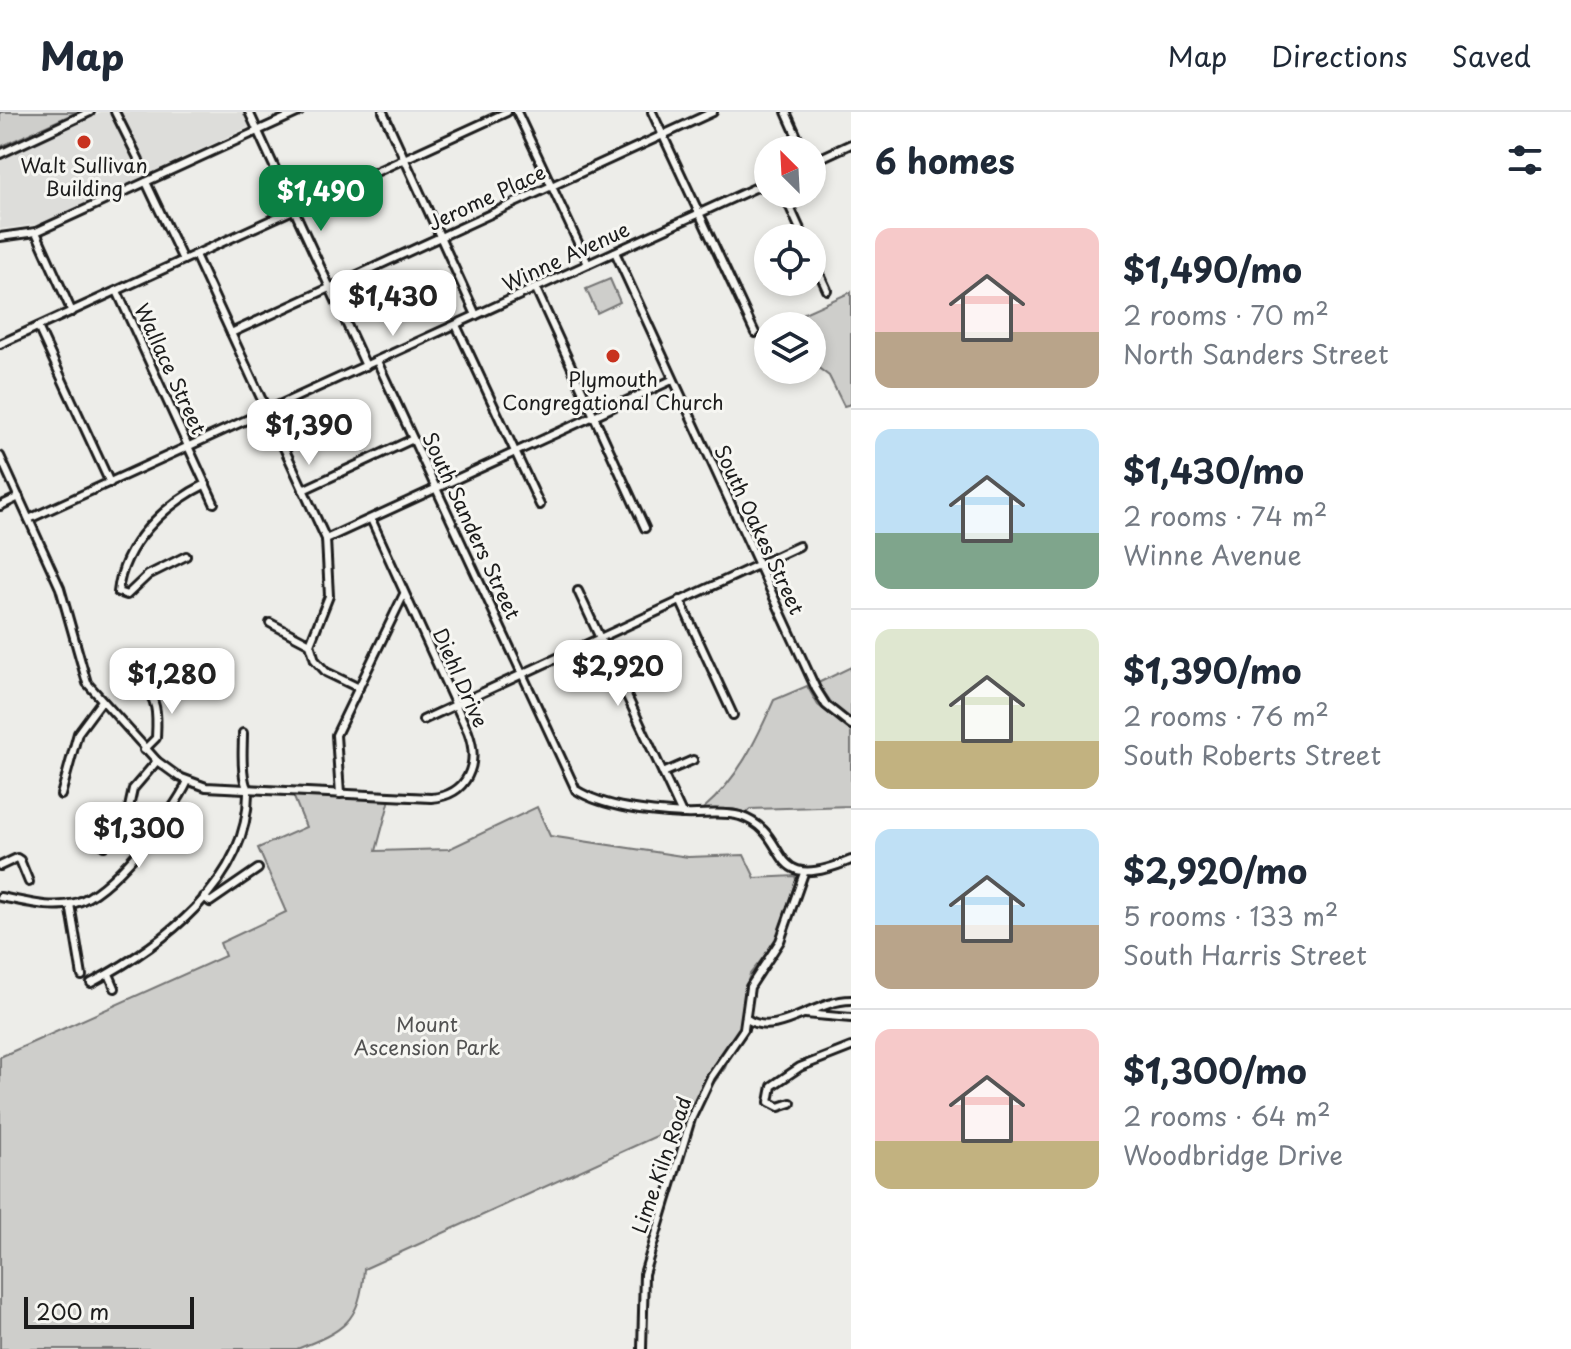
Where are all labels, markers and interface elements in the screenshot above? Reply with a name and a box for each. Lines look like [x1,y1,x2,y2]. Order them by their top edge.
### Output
text: Map [40,27,124,84]
text: Map [1168,34,1227,77]
text: Directions [1271,34,1408,77]
text: Saved [1452,34,1531,77]
marker: Walt Sullivan Building [75,133,93,151]
text: 6 homes [875,134,1015,186]
north arrow [754,136,826,208]
map controls [754,136,826,384]
icon: filters [1503,138,1547,182]
place label: Walt Sullivan Building [20,150,148,203]
street label: Jerome Place [423,157,550,238]
pin: $1,490 [256,165,386,233]
text: $1,490 [277,171,365,210]
street label: Winne Avenue [497,213,634,299]
button: locate [754,224,826,296]
text: $1,490/mo [1123,243,1302,295]
icon: home [939,260,1035,356]
pin: $1,430 [328,270,458,338]
text: $1,430 [348,276,438,315]
text: 2 rooms · 70 m² [1123,295,1329,334]
street label: Wallace Street [127,298,214,439]
button: layers [754,312,826,384]
text: North Sanders Street [1123,334,1389,373]
marker: Plymouth Congregational Church [604,347,622,365]
place label: Plymouth Congregational Church [502,364,724,417]
pin: $1,390 [244,399,374,467]
text: $1,390 [265,405,353,444]
street label: South Sanders Street [415,427,528,624]
street label: South Oakes Street [707,440,812,619]
text: $1,430/mo [1123,444,1304,496]
icon: home [939,461,1035,557]
text: 2 rooms · 74 m² [1123,496,1327,535]
text: Winne Avenue [1123,535,1302,574]
street label: Diehl Drive [426,623,496,732]
pin: $2,920 [553,640,683,708]
text: $1,390/mo [1123,644,1302,696]
text: $2,920 [572,646,664,685]
pin: $1,280 [107,648,237,716]
text: $1,280 [128,654,216,693]
icon: home [939,661,1035,757]
text: 2 rooms · 76 m² [1123,696,1329,735]
text: South Roberts Street [1123,735,1381,774]
pin: $1,300 [74,802,204,870]
text: $1,300 [93,808,185,847]
text: $2,920/mo [1123,844,1307,896]
icon: home [939,861,1035,957]
text: 5 rooms · 133 m² [1123,896,1338,935]
text: South Harris Street [1123,935,1367,974]
park label: Mount Ascension Park [354,1009,500,1062]
text: $1,300/mo [1123,1044,1307,1096]
icon: home [939,1061,1035,1157]
street label: Lime Kiln Road [624,1092,699,1237]
text: 2 rooms · 64 m² [1123,1096,1331,1135]
text: Woodbridge Drive [1123,1135,1343,1174]
scale bar [24,1293,194,1329]
text: 200 m [36,1294,109,1327]

